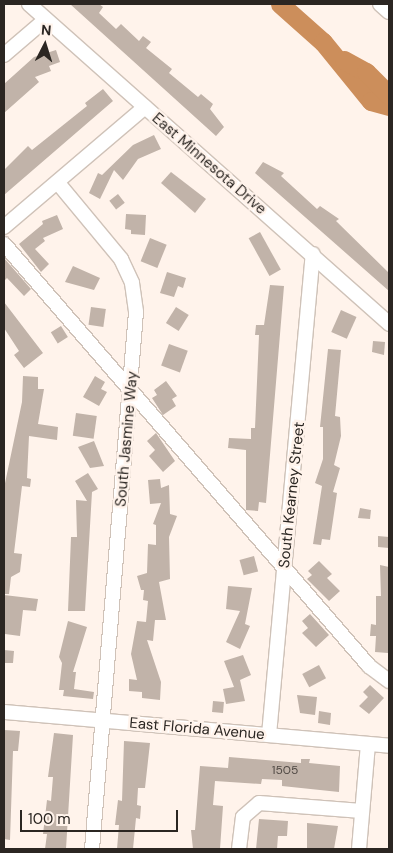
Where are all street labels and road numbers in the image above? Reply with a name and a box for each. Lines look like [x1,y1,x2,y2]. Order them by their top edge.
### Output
street label: East Minnesota Drive [148,110,270,218]
street label: South Jasmine Way [112,370,142,508]
street label: South Kearney Street [275,421,309,569]
street label: East Florida Avenue [129,714,265,744]

